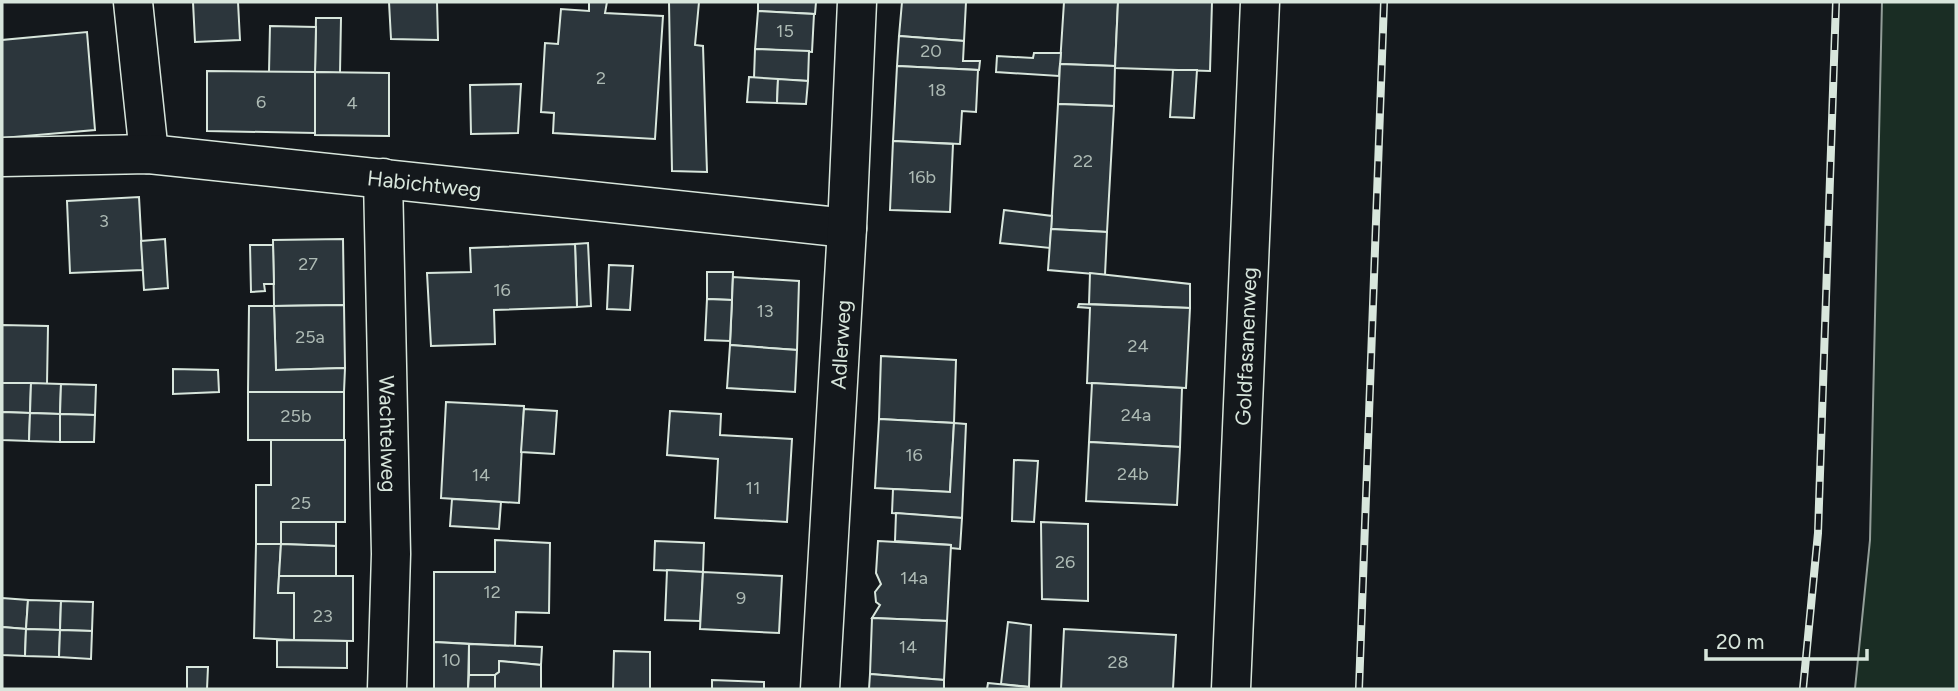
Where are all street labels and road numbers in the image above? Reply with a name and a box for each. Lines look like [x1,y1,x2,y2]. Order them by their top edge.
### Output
street label: Habichtweg [366,165,483,202]
street label: Goldfasanenweg [1230,266,1261,426]
street label: Adlerweg [825,299,855,390]
street label: Wachtelweg [375,375,402,493]

